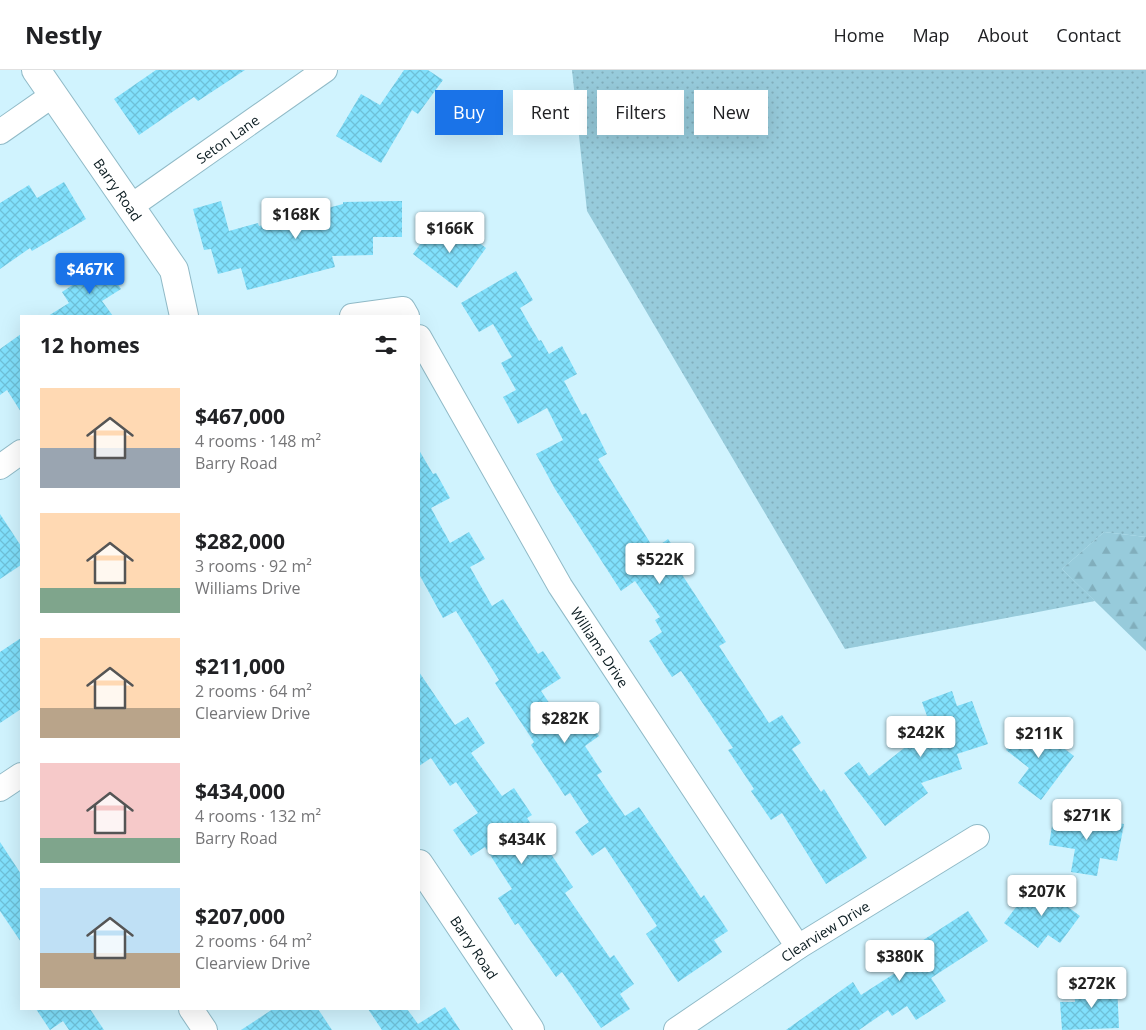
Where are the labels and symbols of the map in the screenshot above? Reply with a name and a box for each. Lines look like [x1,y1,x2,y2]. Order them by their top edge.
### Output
street label: Seton Lane [192,110,263,167]
street label: Barry Road [90,154,147,225]
pin: $168K [261,198,331,240]
pin: $166K [415,212,485,254]
pin: $467K [55,252,125,295]
pin: $522K [625,542,695,585]
street label: Williams Drive [567,603,634,691]
pin: $282K [530,702,600,744]
pin: $242K [886,716,956,758]
pin: $211K [1004,716,1074,759]
pin: $271K [1052,798,1122,841]
pin: $434K [487,822,557,865]
pin: $207K [1007,874,1077,917]
street label: Clearview Drive [777,896,873,966]
street label: Barry Road [447,912,503,982]
pin: $380K [865,940,935,982]
pin: $272K [1057,966,1127,1009]

